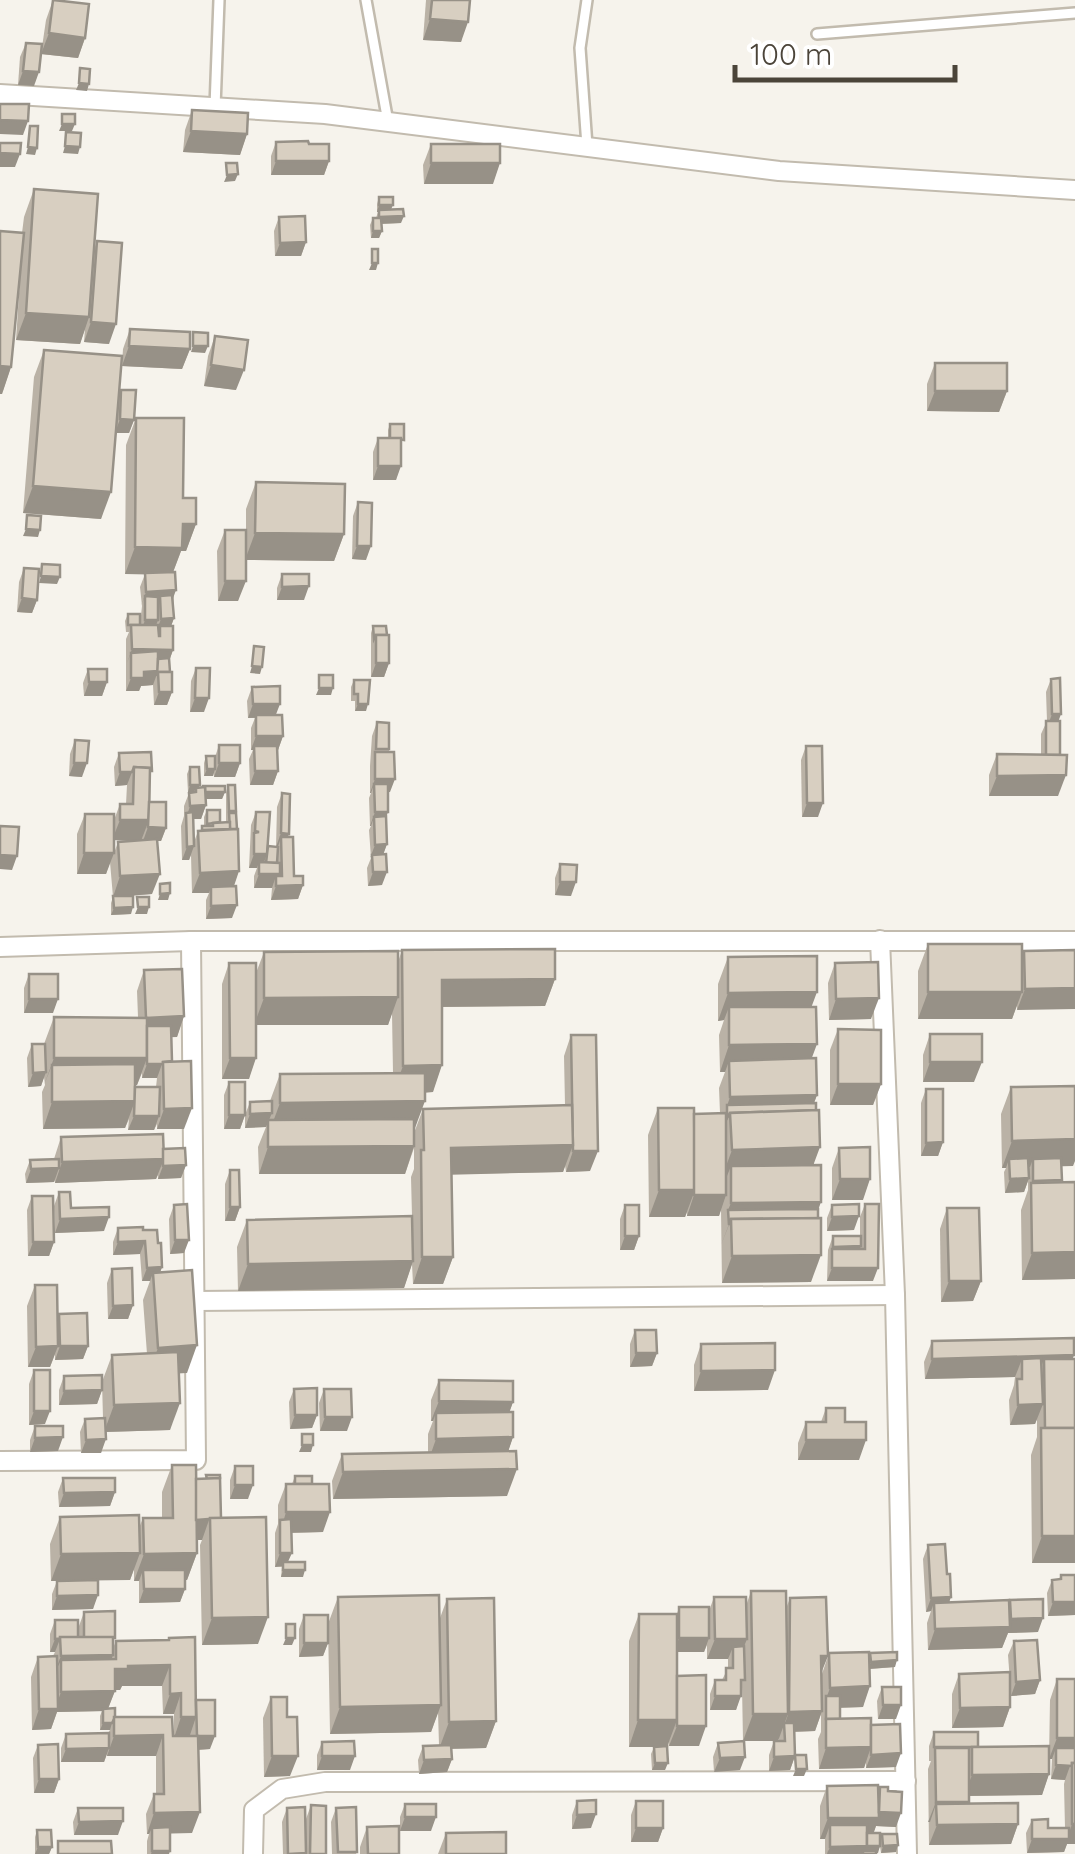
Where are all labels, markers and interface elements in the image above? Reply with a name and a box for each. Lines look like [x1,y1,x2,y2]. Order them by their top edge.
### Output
scale bar [735,20,955,82]
text: 100 m [750,35,832,73]

